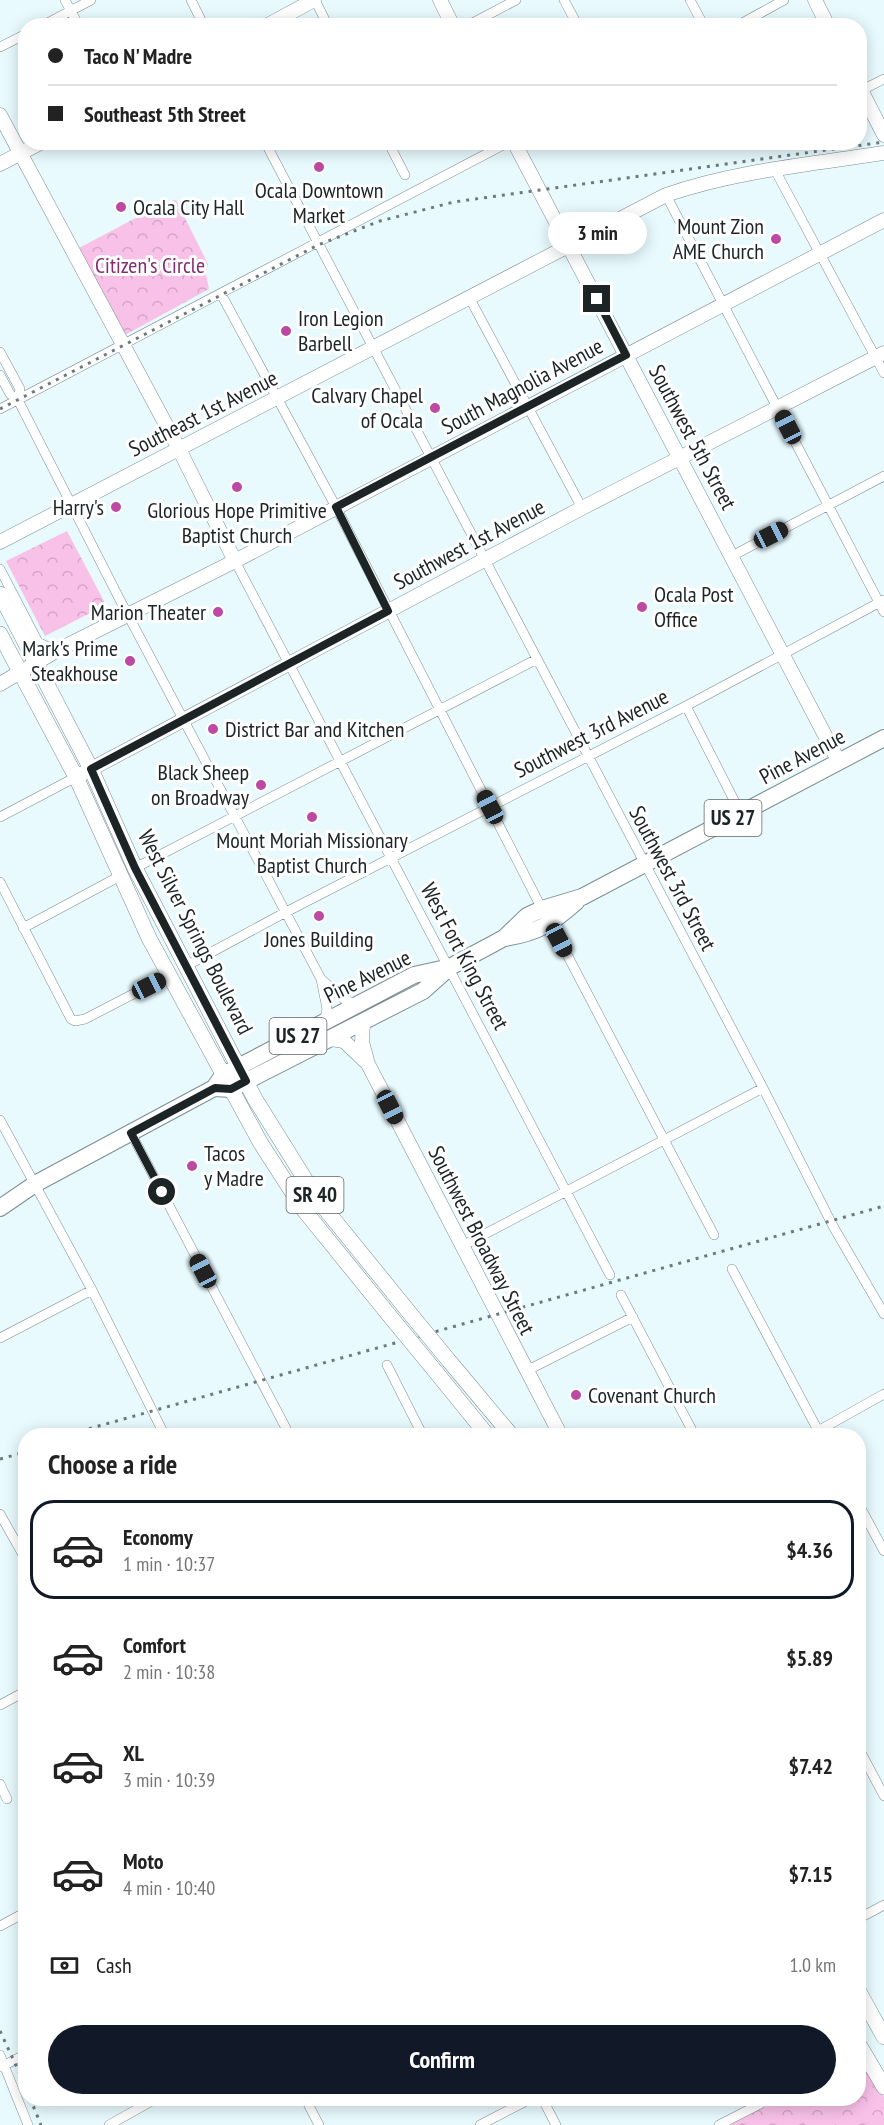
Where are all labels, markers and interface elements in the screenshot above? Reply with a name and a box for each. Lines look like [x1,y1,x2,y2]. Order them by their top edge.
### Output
text: Taco N' Madre [84,42,192,70]
text: Southeast 5th Street [84,100,246,128]
marker: Ocala Downtown Market [312,160,326,174]
place label: Ocala Downtown Market [255,176,383,229]
place label: Ocala City Hall [133,193,245,221]
marker: Ocala City Hall [114,200,128,214]
callout: 3 min [548,212,646,254]
place label: Mount Zion AME Church [673,212,764,265]
text: 3 min [577,220,618,246]
marker: Mount Zion AME Church [769,232,783,246]
park label: Citizen's Circle [95,251,205,279]
route end [583,285,610,312]
place label: Iron Legion Barbell [298,304,384,357]
marker: Iron Legion Barbell [279,324,293,338]
street label: South Magnolia Avenue [437,332,607,440]
street label: Southwest 5th Street [643,360,743,514]
street label: Southeast 1st Avenue [124,363,282,463]
place label: Calvary Chapel of Ocala [311,381,424,434]
marker: Calvary Chapel of Ocala [428,401,442,415]
car [772,407,804,447]
marker: Glorious Hope Primitive Baptist Church [230,480,244,494]
street label: Southwest 1st Avenue [389,492,549,596]
place label: Harry's [53,493,104,521]
place label: Glorious Hope Primitive Baptist Church [147,496,327,549]
marker: Harry's [109,500,123,514]
car [751,519,791,551]
place label: Ocala Post Office [654,580,734,633]
place label: Marion Theater [91,598,206,626]
marker: Ocala Post Office [635,600,649,614]
marker: Marion Theater [211,605,225,619]
place label: Mark's Prime Steakhouse [22,634,118,687]
marker: Mark's Prime Steakhouse [123,654,137,668]
street label: Southwest 3rd Avenue [509,682,673,784]
place label: District Bar and Kitchen [225,715,404,743]
marker: District Bar and Kitchen [206,722,220,736]
street label: Pine Avenue [754,722,850,790]
place label: Black Sheep on Broadway [151,758,250,811]
marker: Black Sheep on Broadway [254,778,268,792]
car [474,787,506,827]
road number: US 27 [704,800,762,836]
street label: Southwest 3rd Street [623,801,723,955]
marker: Mount Moriah Missionary Baptist Church [305,810,319,824]
street label: West Silver Springs Boulevard [132,825,260,1039]
place label: Mount Moriah Missionary Baptist Church [216,826,409,879]
street label: West Fort King Street [415,878,515,1034]
marker: Jones Building [312,909,326,923]
car [543,920,575,960]
place label: Jones Building [264,925,373,953]
street label: Pine Avenue [319,943,415,1009]
car [129,970,169,1002]
road number: US 27 [270,1018,326,1054]
car [374,1087,406,1127]
place label: Tacos y Madre [204,1139,264,1192]
street label: Southwest Broadway Street [422,1141,542,1339]
marker: Tacos y Madre [185,1159,199,1173]
road number: SR 40 [286,1177,344,1213]
route start [148,1178,175,1205]
car [187,1251,219,1291]
place label: Covenant Church [588,1381,716,1409]
marker: Covenant Church [569,1388,583,1402]
text: Choose a ride [48,1447,177,1481]
icon: car [51,1523,105,1577]
text: Economy [123,1523,193,1551]
text: $4.36 [786,1536,833,1564]
text: 1 min · 10:37 [123,1551,215,1577]
icon: car [51,1631,105,1685]
text: Comfort [123,1631,186,1659]
text: $5.89 [786,1644,833,1672]
text: 2 min · 10:38 [123,1659,215,1685]
icon: car [51,1739,105,1793]
text: XL [123,1739,144,1767]
text: $7.42 [788,1752,833,1780]
text: 3 min · 10:39 [123,1767,215,1793]
icon: car [51,1847,105,1901]
text: Moto [123,1847,164,1875]
text: $7.15 [788,1860,833,1888]
text: 4 min · 10:40 [123,1875,215,1901]
icon: cash [48,1949,81,1982]
text: Cash [96,1951,132,1979]
text: 1.0 km [789,1952,836,1978]
button: Confirm [48,2025,836,2094]

